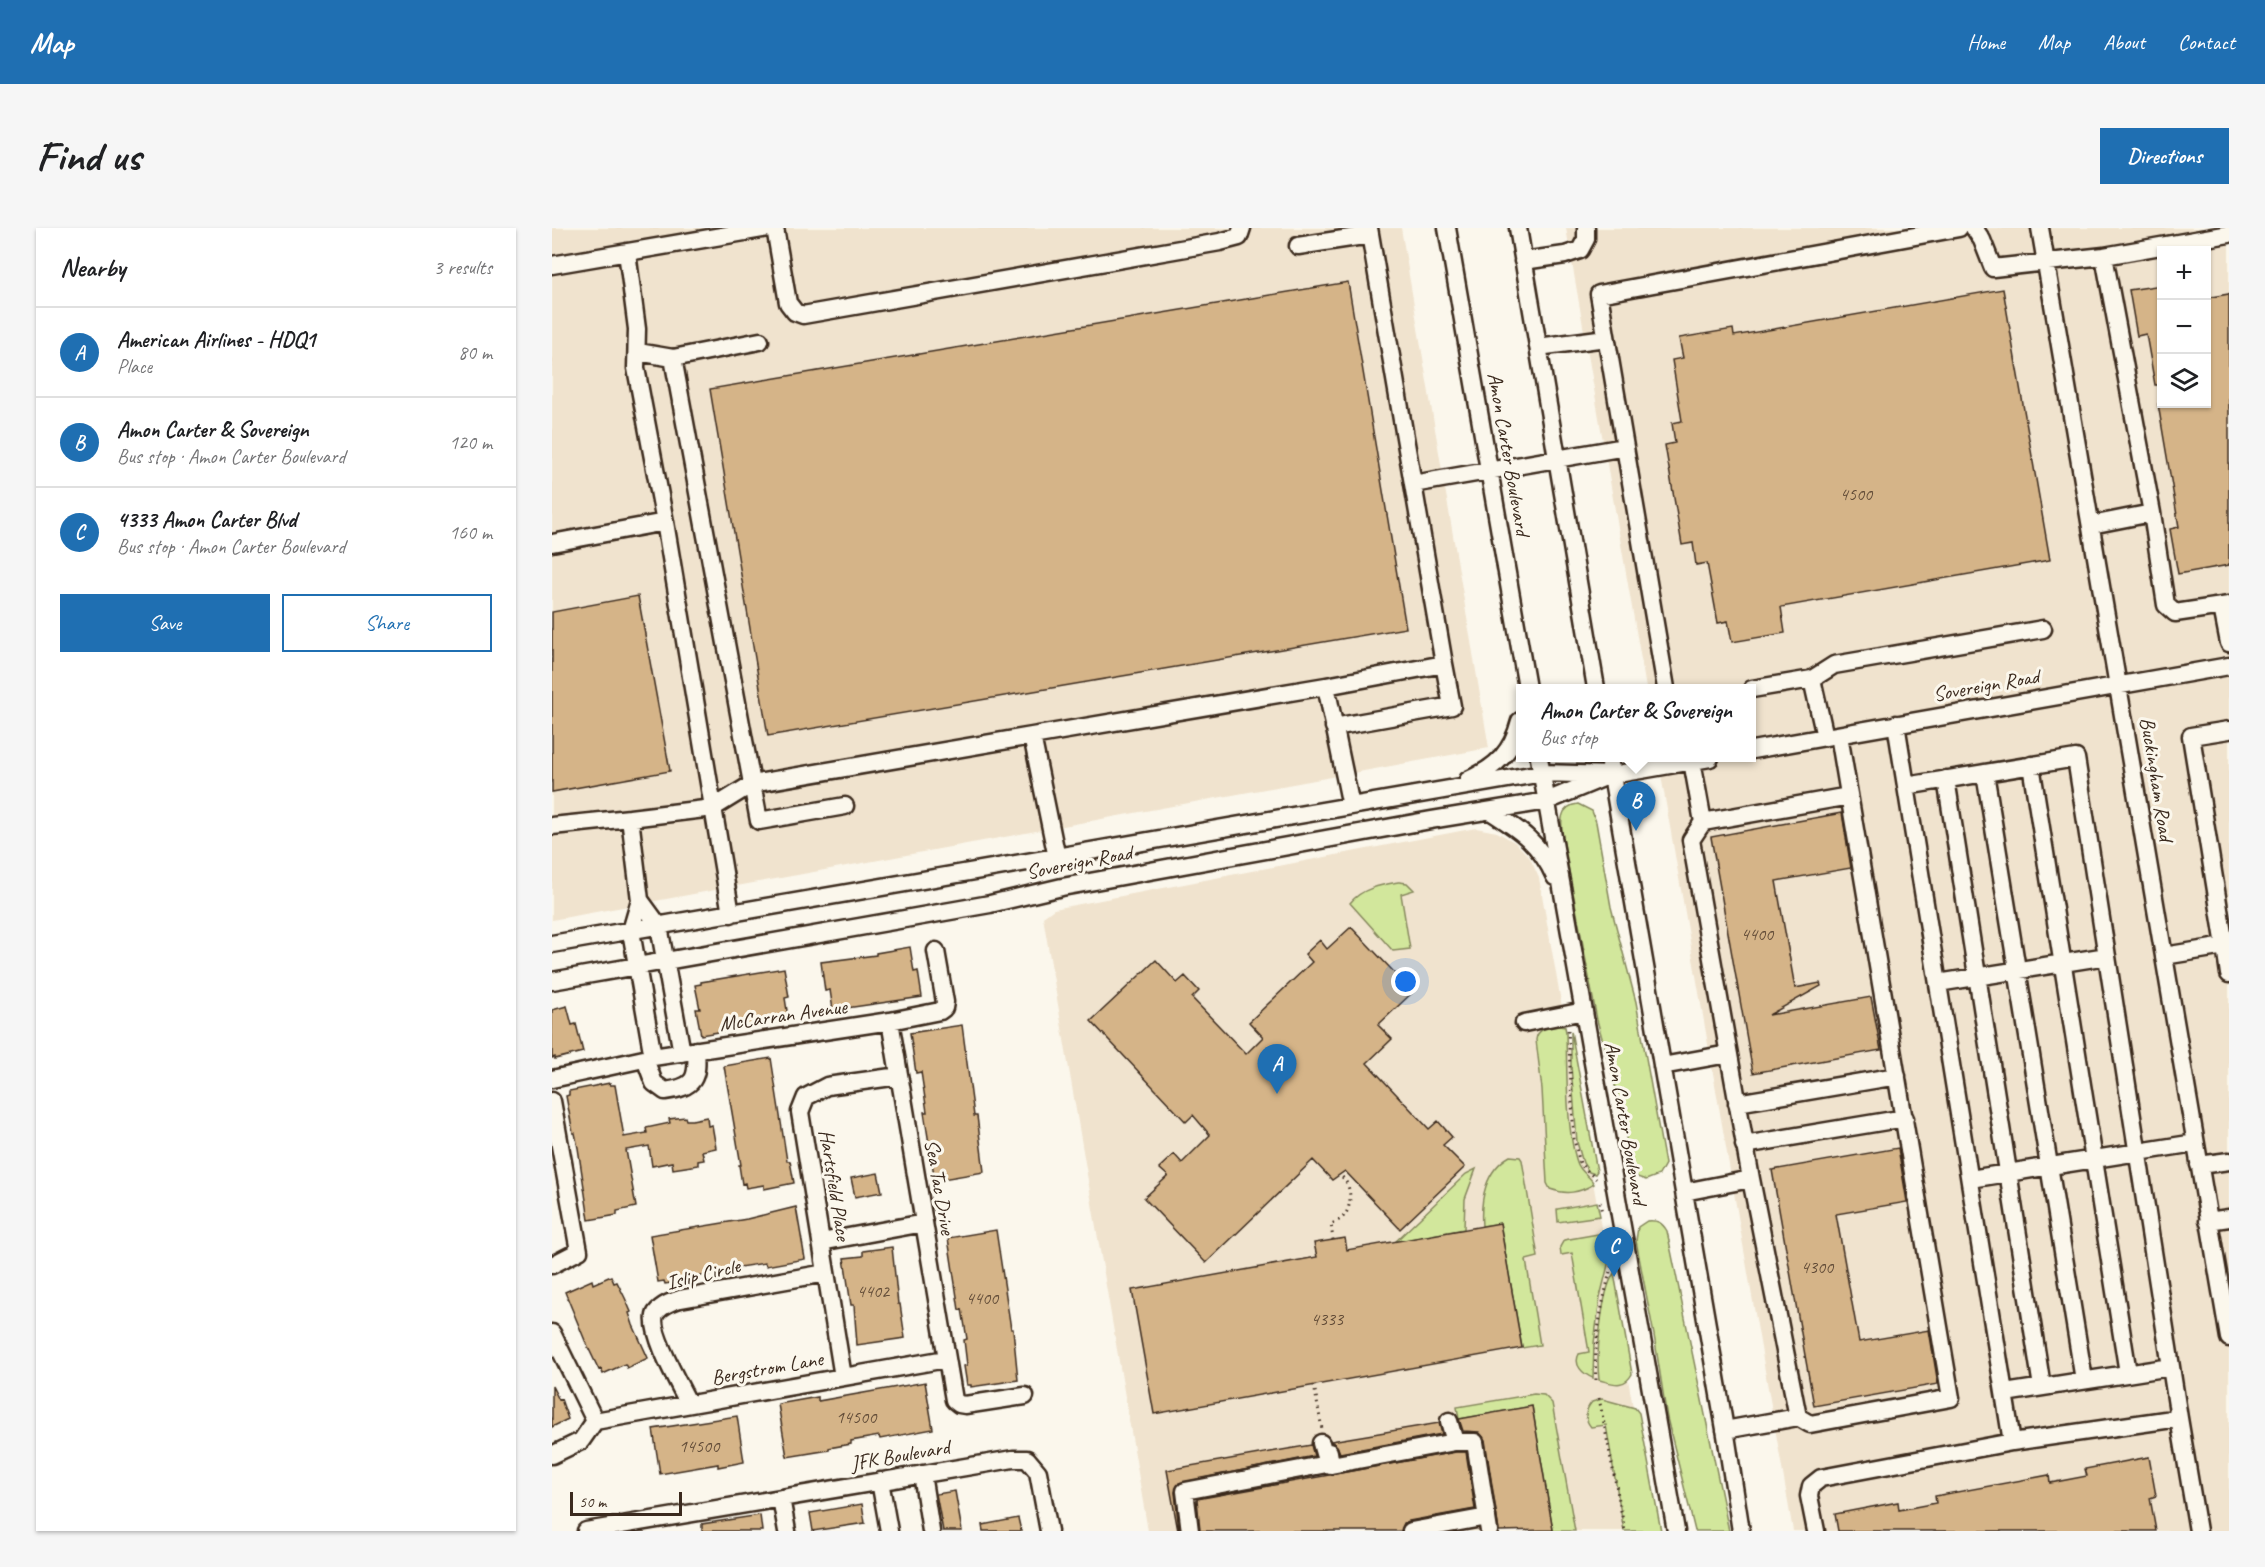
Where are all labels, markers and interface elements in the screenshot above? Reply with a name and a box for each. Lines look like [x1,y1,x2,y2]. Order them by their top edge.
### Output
text: Map [30,25,73,60]
text: Home [1967,29,2005,55]
text: Map [2038,29,2070,55]
text: About [2103,29,2145,55]
text: Contact [2178,29,2235,55]
button: Directions [2100,128,2229,184]
text: Find us [36,130,141,183]
map controls [2157,246,2211,408]
button: + [2157,246,2211,300]
text: Nearby [60,251,125,284]
text: 3 results [433,255,492,280]
button: − [2157,300,2211,354]
text: American Airlines - HDQ1 [117,326,315,354]
text: A [74,340,85,365]
text: 80 m [458,340,492,365]
text: Place [117,354,152,379]
button: layers [2157,354,2211,408]
street label: Amon Carter Boulevard [1482,370,1537,540]
text: Amon Carter & Sovereign [117,416,309,444]
text: B [74,430,85,455]
text: 120 m [449,430,492,455]
text: Bus stop · Amon Carter Boulevard [117,444,345,469]
house number: 4500 [1840,483,1874,505]
text: 4333 Amon Carter Blvd [117,506,296,534]
text: C [75,520,84,545]
text: 160 m [449,520,492,545]
text: Bus stop · Amon Carter Boulevard [117,534,345,559]
button: Save [60,594,270,652]
button: Share [282,594,492,652]
street label: Sovereign Road [1931,662,2045,707]
popup [1516,684,1756,762]
text: Amon Carter & Sovereign [1540,697,1732,725]
street label: Buckingham Road [2134,715,2180,846]
text: Bus stop [1540,725,1598,750]
pin: B [1616,782,1656,831]
street label: Sovereign Road [1024,838,1138,885]
house number: 4400 [1741,923,1775,945]
your location [1391,967,1420,996]
street label: McCarran Avenue [718,993,850,1037]
street label: Amon Carter Boulevard [1599,1039,1654,1209]
pin: A [1258,1044,1296,1094]
street label: Hartsfield Place [813,1128,857,1245]
street label: Sea Tac Drive [919,1137,961,1238]
pin: C [1594,1228,1634,1277]
street label: Islip Circle [663,1252,744,1296]
house number: 4300 [1801,1256,1835,1278]
house number: 4402 [857,1280,891,1302]
house number: 4400 [966,1287,1000,1309]
house number: 4333 [1311,1308,1345,1330]
street label: Bergstrom Lane [709,1345,827,1391]
house number: 14500 [836,1406,878,1428]
street label: JFK Boulevard [847,1433,955,1477]
house number: 14500 [679,1435,721,1457]
scale bar [570,1489,682,1516]
text: 50 m [579,1492,606,1512]

